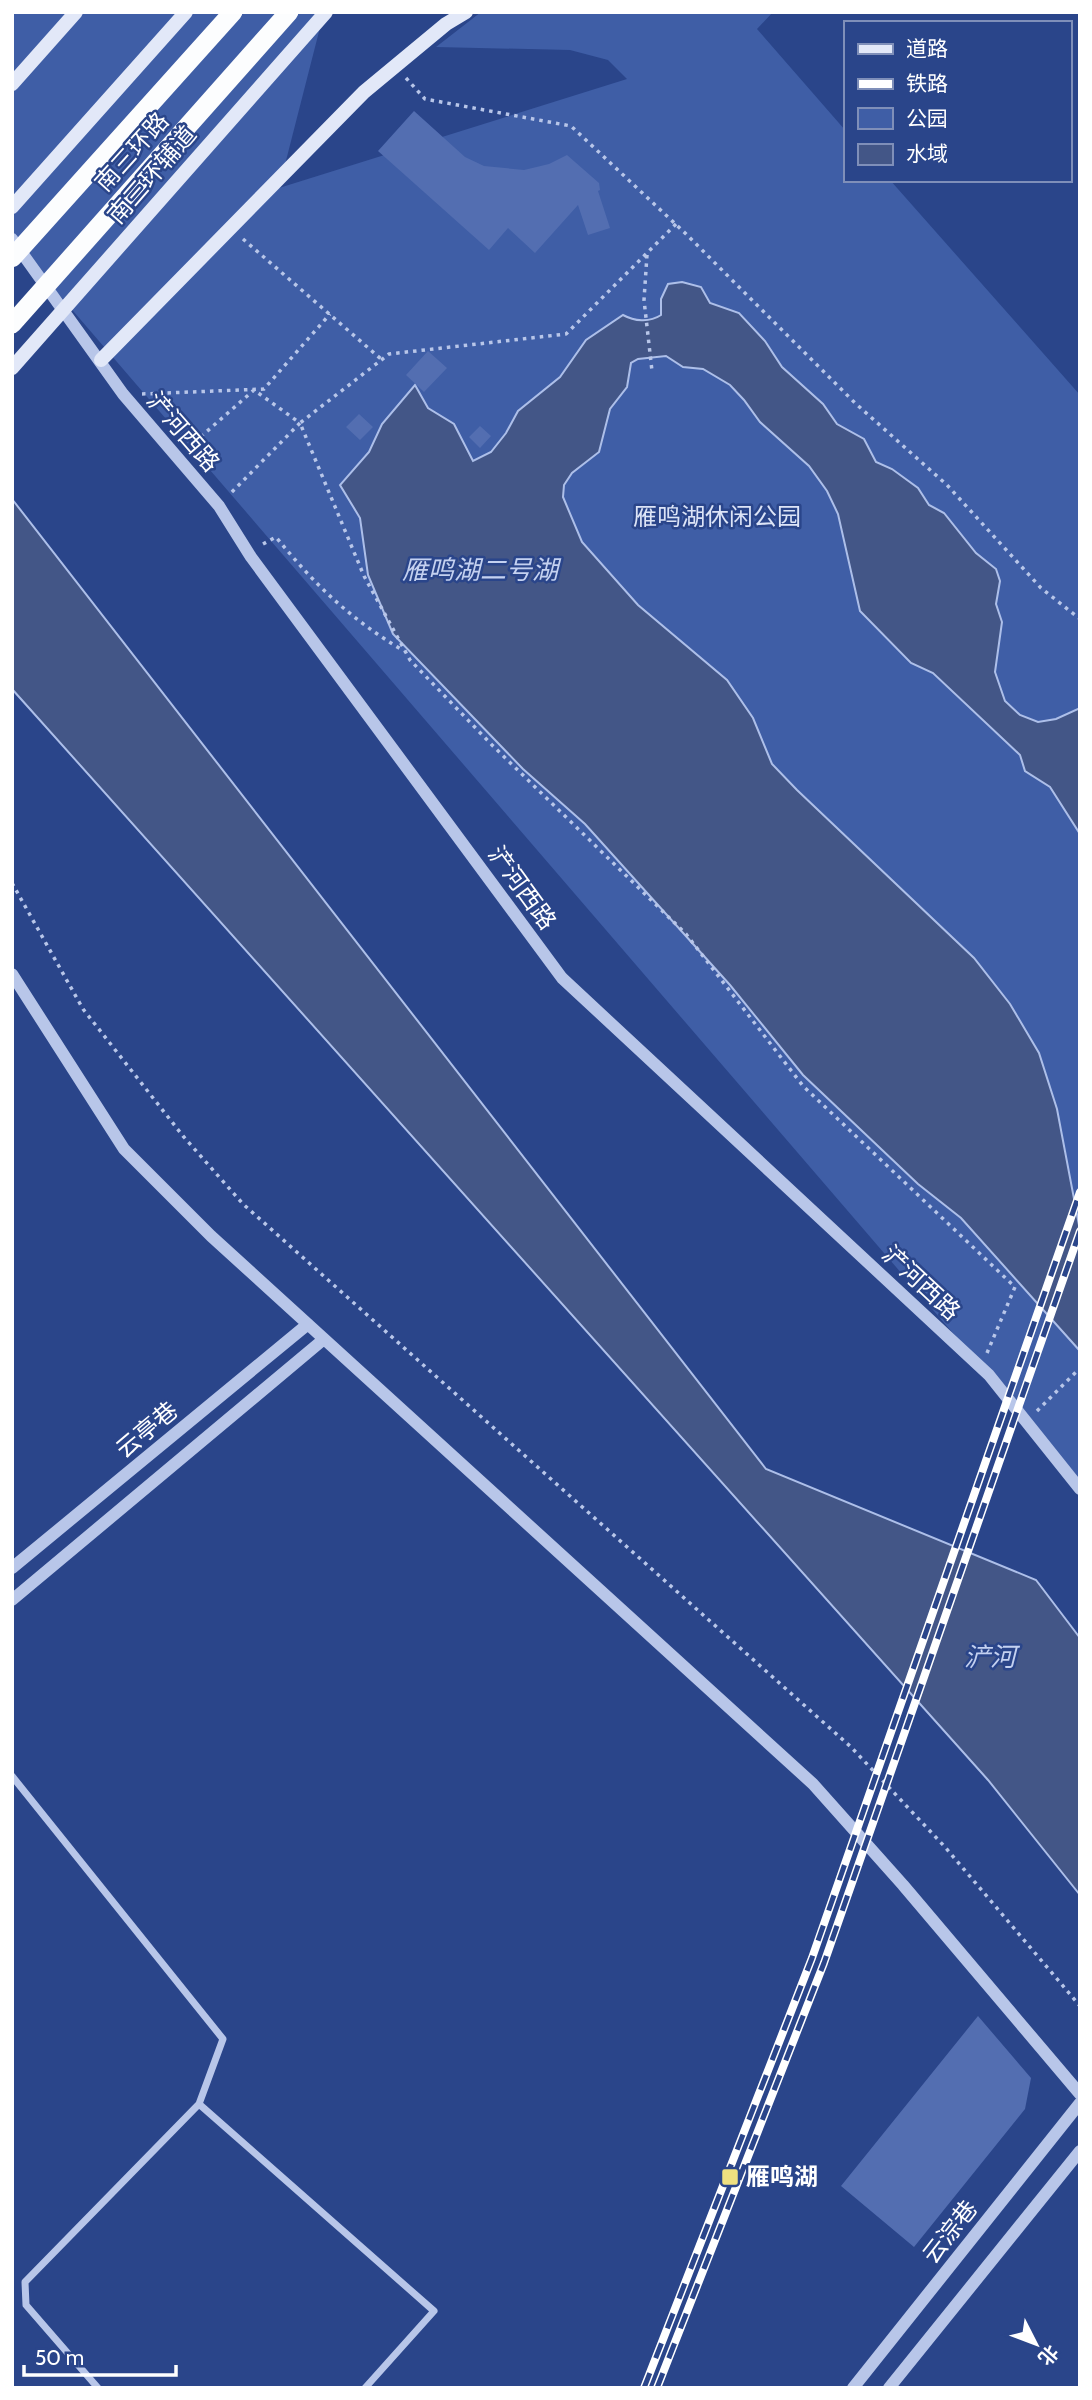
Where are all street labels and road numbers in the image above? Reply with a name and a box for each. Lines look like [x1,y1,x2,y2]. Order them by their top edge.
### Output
street label: 南三环路 [89,106,175,197]
street label: 南三环辅道 [101,120,202,229]
street label: 浐河西路 [141,386,226,477]
street label: 浐河西路 [482,840,562,935]
street label: 浐河西路 [876,1239,966,1326]
street label: 云亭巷 [110,1395,184,1464]
street label: 云淙巷 [916,2194,983,2269]

